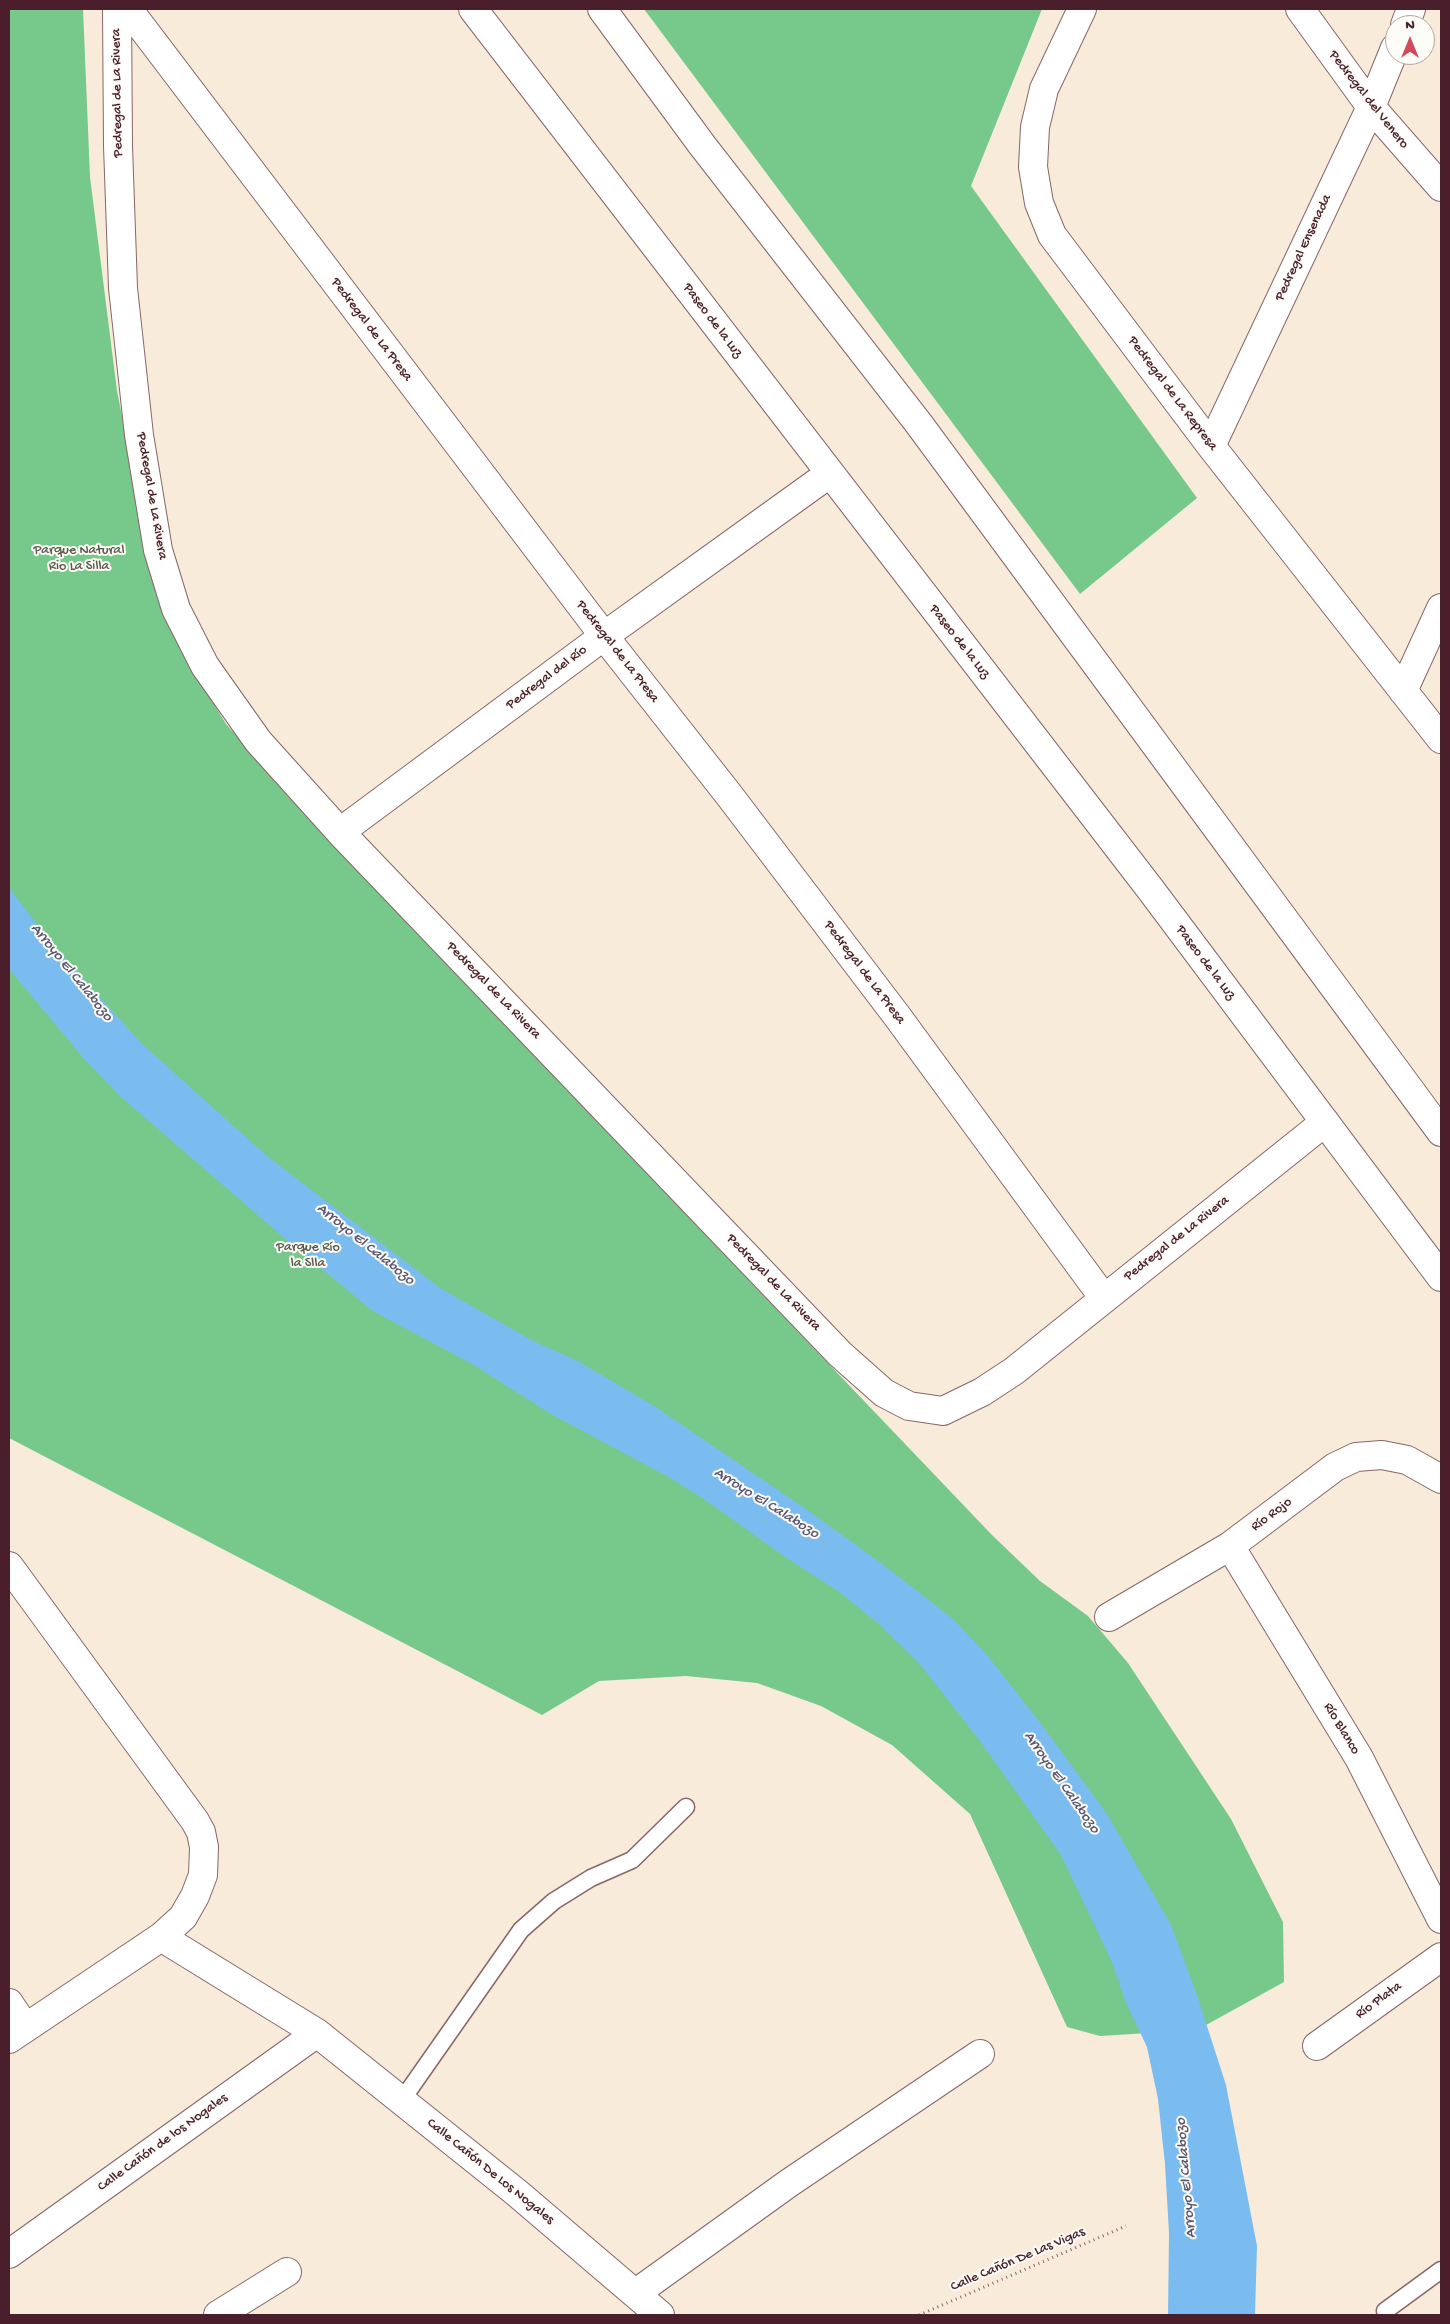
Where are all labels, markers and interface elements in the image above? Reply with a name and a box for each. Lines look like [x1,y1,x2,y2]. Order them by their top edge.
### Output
north arrow [1385,15,1435,65]
text: N [1405,17,1415,34]
street label: Pedregal de La Rivera [108,28,128,158]
street label: Pedregal del Venero [1324,47,1412,153]
street label: Pedregal Ensenada [1272,192,1336,304]
street label: Pedregal de La Presa [327,275,415,385]
street label: Paseo de la Luz [678,280,746,362]
street label: Pedregal de La Represa [1123,333,1221,455]
street label: Pedregal de La Rivera [132,431,170,561]
park label: Parque Natural Rio La Silla [34,543,124,576]
street label: Pedregal de La Presa [572,597,662,707]
street label: Paseo de la Luz [925,602,993,682]
street label: Pedregal del Río [503,642,591,714]
street label: Pedregal de La Presa [820,918,908,1028]
water label: Arroyo El Calabozo [26,921,116,1025]
street label: Paseo de la Luz [1171,922,1239,1004]
street label: Pedregal de La Rivera [442,939,544,1043]
street label: Pedregal de La Rivera [1121,1193,1233,1285]
water label: Arroyo El Calabozo [313,1200,417,1290]
street label: Pedregal de La Rivera [722,1231,824,1335]
park label: Parque Río la Slla [276,1240,340,1272]
water label: Arroyo El Calabozo [710,1464,822,1544]
street label: Río Rojo [1248,1494,1296,1536]
street label: Río Blanco [1319,1700,1363,1758]
water label: Arroyo El Calabozo [1019,1729,1103,1837]
street label: Río Plata [1353,1979,1405,2023]
street label: Calle Cañón de los Nogales [95,2090,231,2196]
street label: Calle Cañón De Los Nogales [423,2115,557,2229]
water label: Arroyo El Calabozo [1173,2117,1201,2239]
street label: Calle Cañón De Las Vigas [948,2224,1088,2296]

